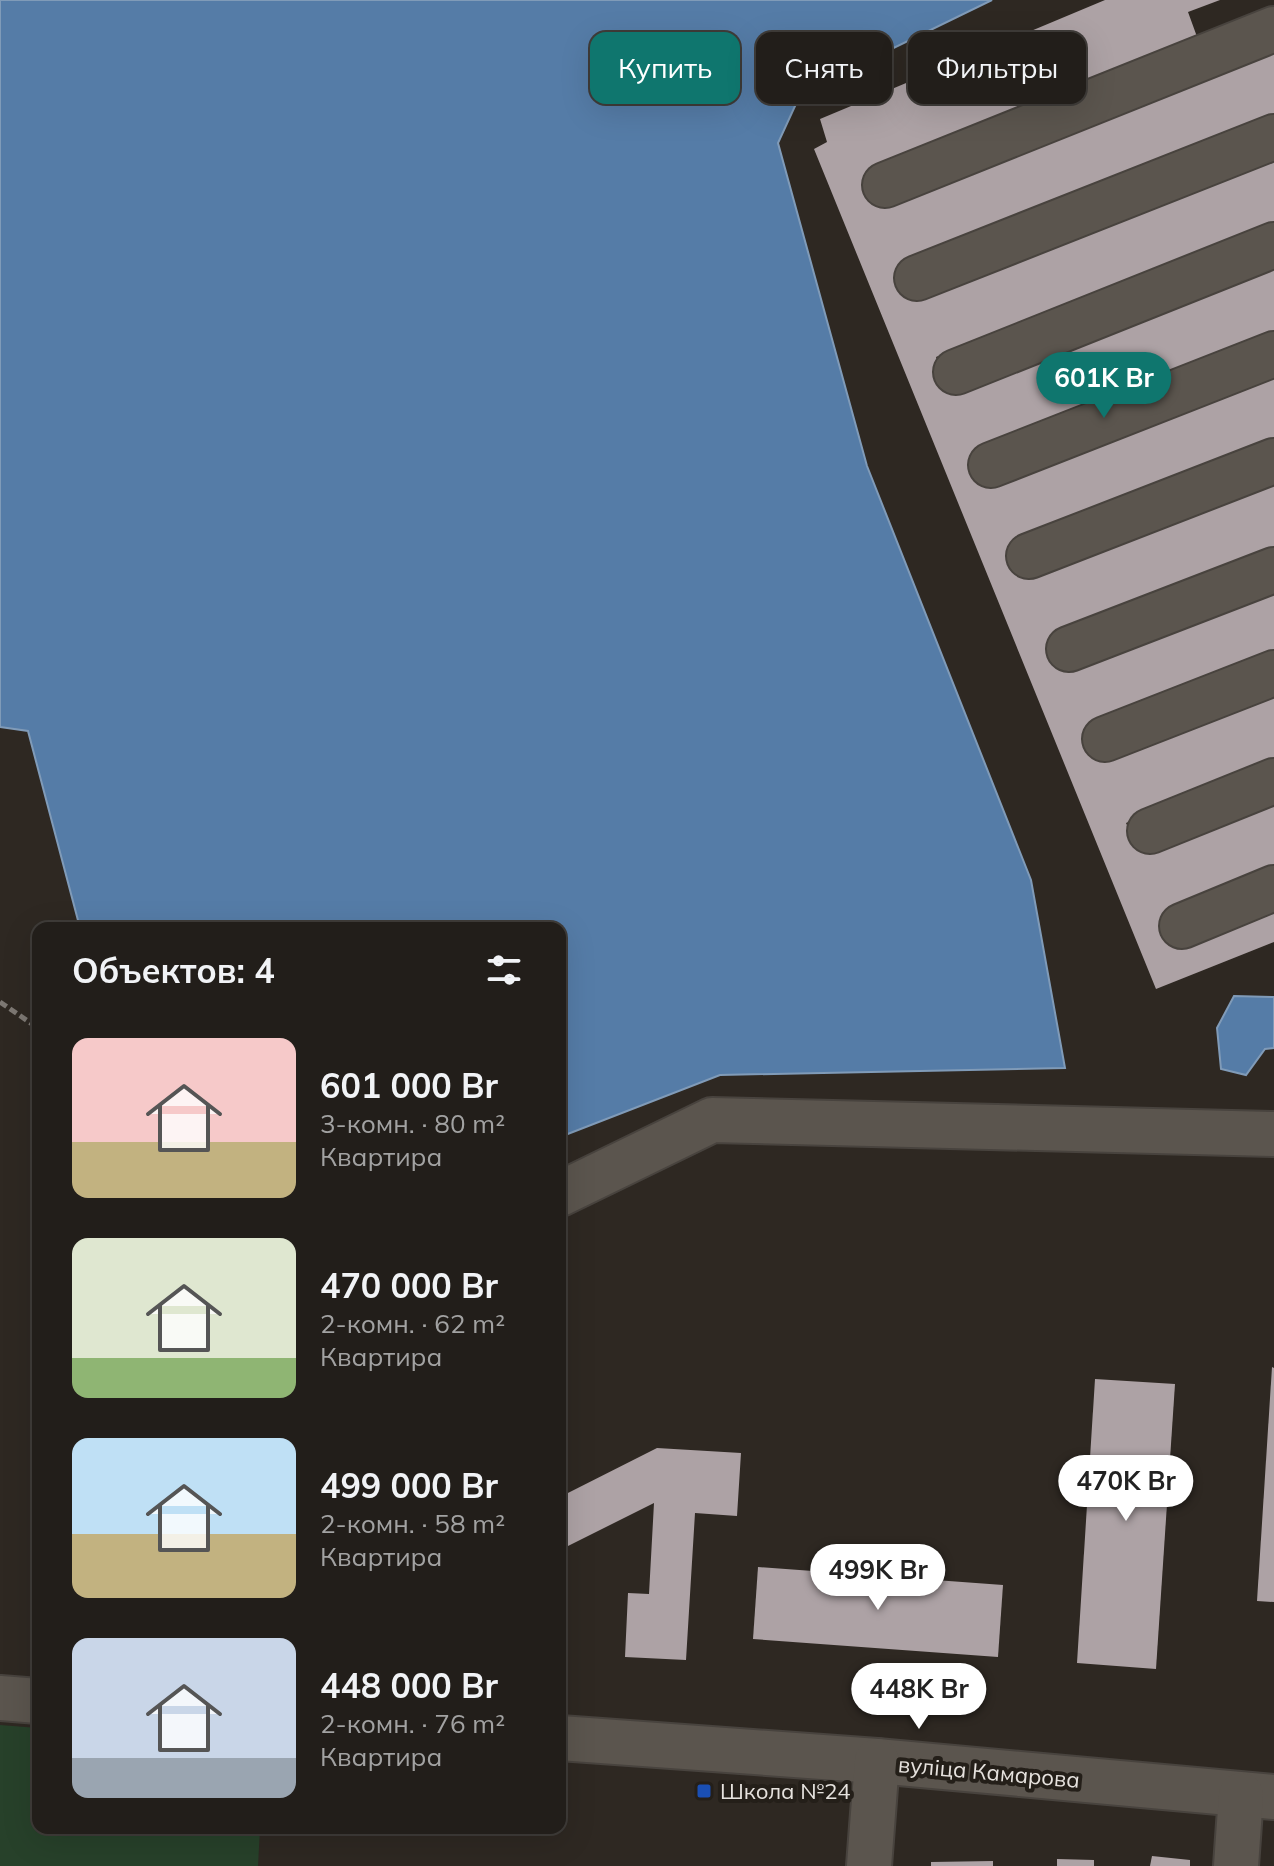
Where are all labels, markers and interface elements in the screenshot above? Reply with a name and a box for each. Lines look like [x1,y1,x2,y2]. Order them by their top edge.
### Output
chip: Купить [590,32,740,104]
chip: Снять [756,32,892,104]
chip: Фильтры [908,32,1086,104]
pin: 601K Br [1030,352,1178,420]
text: 601K Br [1054,361,1154,394]
icon: filters [482,948,526,992]
text: Объектов: 4 [72,949,275,992]
text: 601 000 Br [320,1064,498,1107]
icon: home [136,1070,232,1166]
text: 3-комн. · 80 m² [320,1107,505,1140]
text: Квартира [320,1140,442,1173]
text: 470 000 Br [320,1264,498,1307]
icon: home [136,1270,232,1366]
text: 2-комн. · 62 m² [320,1307,505,1340]
text: Квартира [320,1340,442,1373]
pin: 470K Br [1052,1455,1200,1523]
text: 499 000 Br [320,1464,498,1507]
text: 470K Br [1076,1464,1176,1497]
icon: home [136,1470,232,1566]
text: 2-комн. · 58 m² [320,1507,505,1540]
text: Квартира [320,1540,442,1573]
pin: 499K Br [804,1544,952,1612]
text: 499K Br [828,1553,928,1586]
pin: 448K Br [845,1663,993,1731]
text: 448 000 Br [320,1664,498,1707]
icon: home [136,1670,232,1766]
text: 448K Br [869,1672,969,1705]
text: 2-комн. · 76 m² [320,1707,505,1740]
text: Квартира [320,1740,442,1773]
street label: вуліца Камарова [897,1750,1081,1794]
place label: Школа №24 [720,1777,851,1805]
marker: Школа №24 [695,1782,713,1800]

